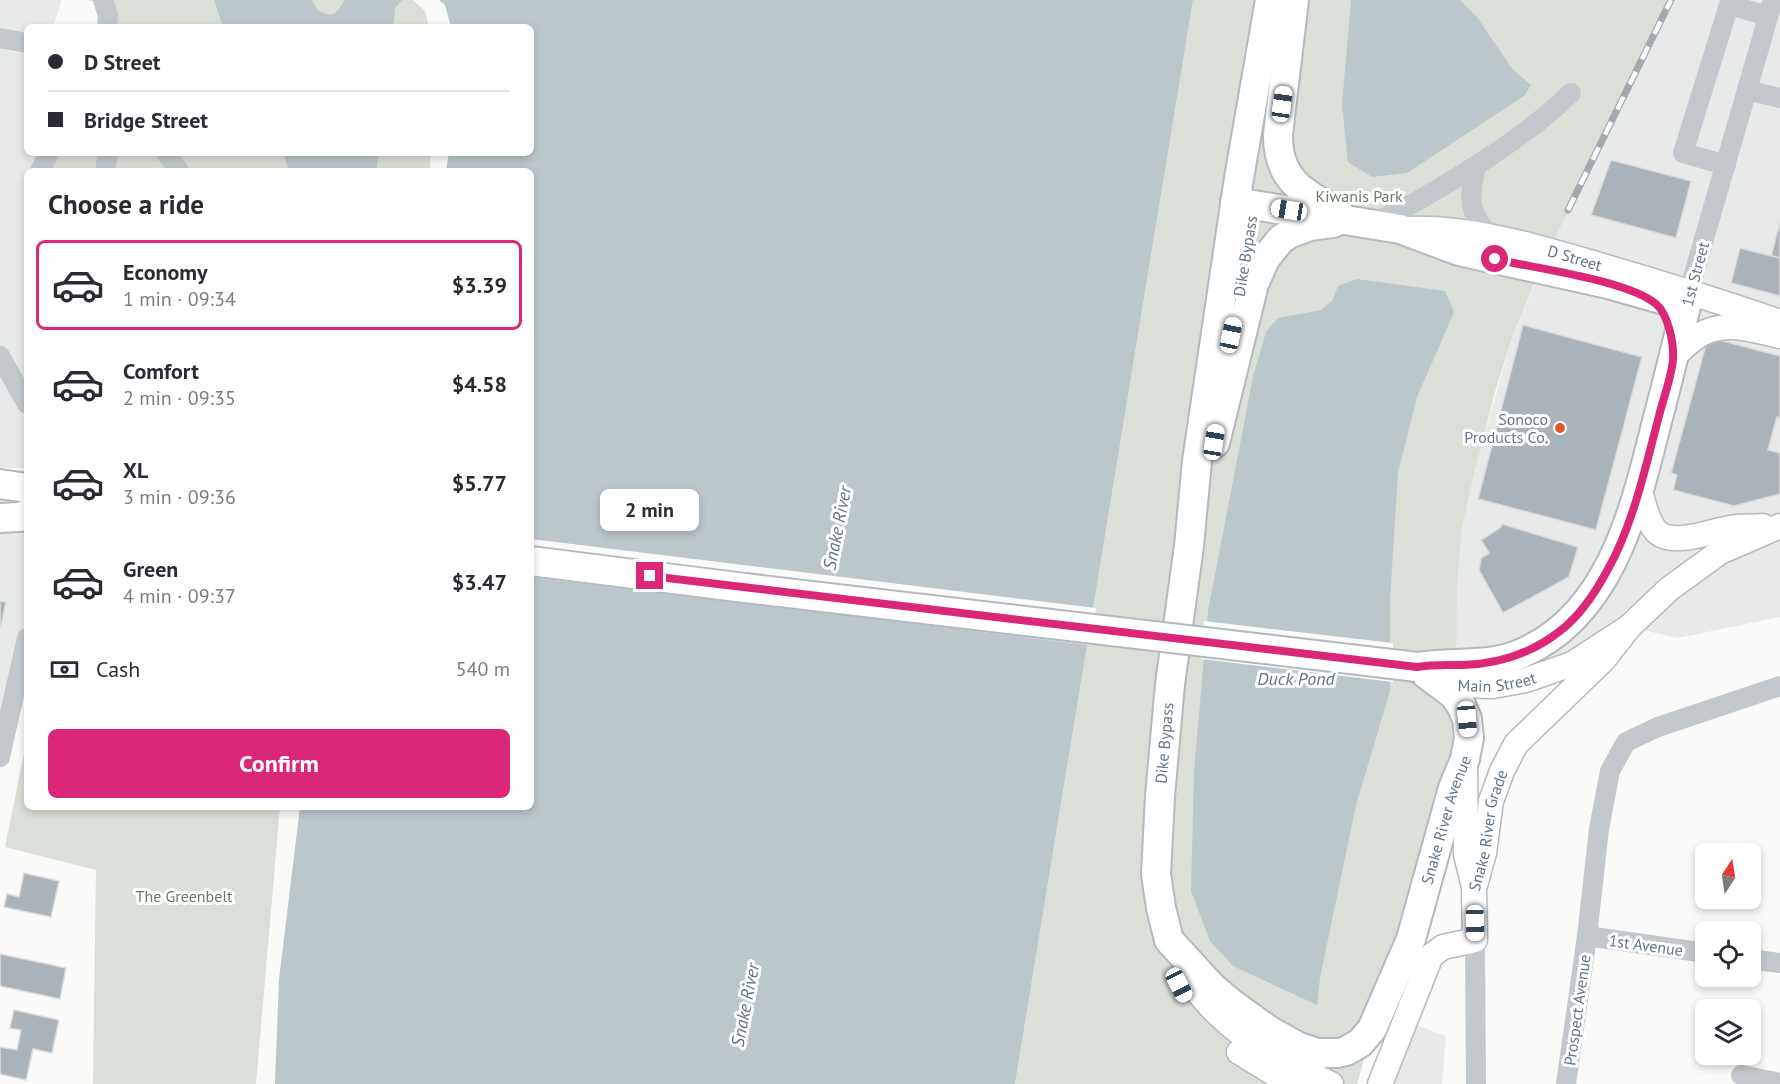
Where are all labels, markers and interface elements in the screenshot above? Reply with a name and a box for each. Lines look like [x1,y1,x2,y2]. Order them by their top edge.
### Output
text: D Street [84,48,161,76]
car [1271,85,1293,123]
text: Bridge Street [84,106,208,134]
park label: Kiwanis Park [1315,186,1403,206]
text: Choose a ride [48,187,204,221]
car [1270,198,1308,222]
street label: Dike Bypass [1229,214,1261,298]
street label: 1st Street [1677,239,1713,308]
street label: D Street [1545,240,1605,275]
route start [1481,245,1508,272]
icon: car [51,258,105,312]
text: Economy [123,258,207,286]
text: $3.39 [452,271,507,299]
text: 1 min · 09:34 [123,286,236,312]
car [1218,316,1244,354]
icon: car [51,357,105,411]
text: Comfort [123,357,199,385]
text: $4.58 [452,370,507,398]
text: 2 min · 09:35 [123,385,236,411]
place label: Sonoco Products Co. [1464,409,1548,447]
marker: Sonoco Products Co. [1553,421,1567,435]
car [1202,423,1226,461]
icon: car [51,456,105,510]
text: XL [123,456,148,484]
text: $5.77 [452,469,507,497]
water label: Snake River [818,483,857,572]
text: 3 min · 09:36 [123,484,236,510]
callout: 2 min [600,489,700,531]
text: 2 min [625,497,674,523]
icon: car [51,555,105,609]
text: Green [123,555,178,583]
route end [636,562,663,589]
text: $3.47 [452,568,507,596]
text: 4 min · 09:37 [123,583,236,609]
icon: cash [48,653,81,686]
text: Cash [96,655,140,683]
text: 540 m [456,656,510,682]
water label: Duck Pond [1257,667,1336,690]
street label: Main Street [1457,667,1539,696]
car [1456,700,1478,738]
street label: Dike Bypass [1150,701,1178,784]
button: Confirm [48,729,510,798]
street label: Snake River Avenue [1417,752,1475,887]
street label: Snake River Grade [1464,767,1512,893]
north arrow [1695,843,1761,909]
map controls [1695,843,1761,1065]
park label: The Greenbelt [136,886,233,906]
car [1466,905,1484,941]
button: locate [1695,921,1761,987]
street label: 1st Avenue [1608,930,1684,960]
street label: Prospect Avenue [1559,953,1595,1067]
water label: Snake River [726,960,765,1049]
car [1163,965,1195,1005]
button: layers [1695,999,1761,1065]

